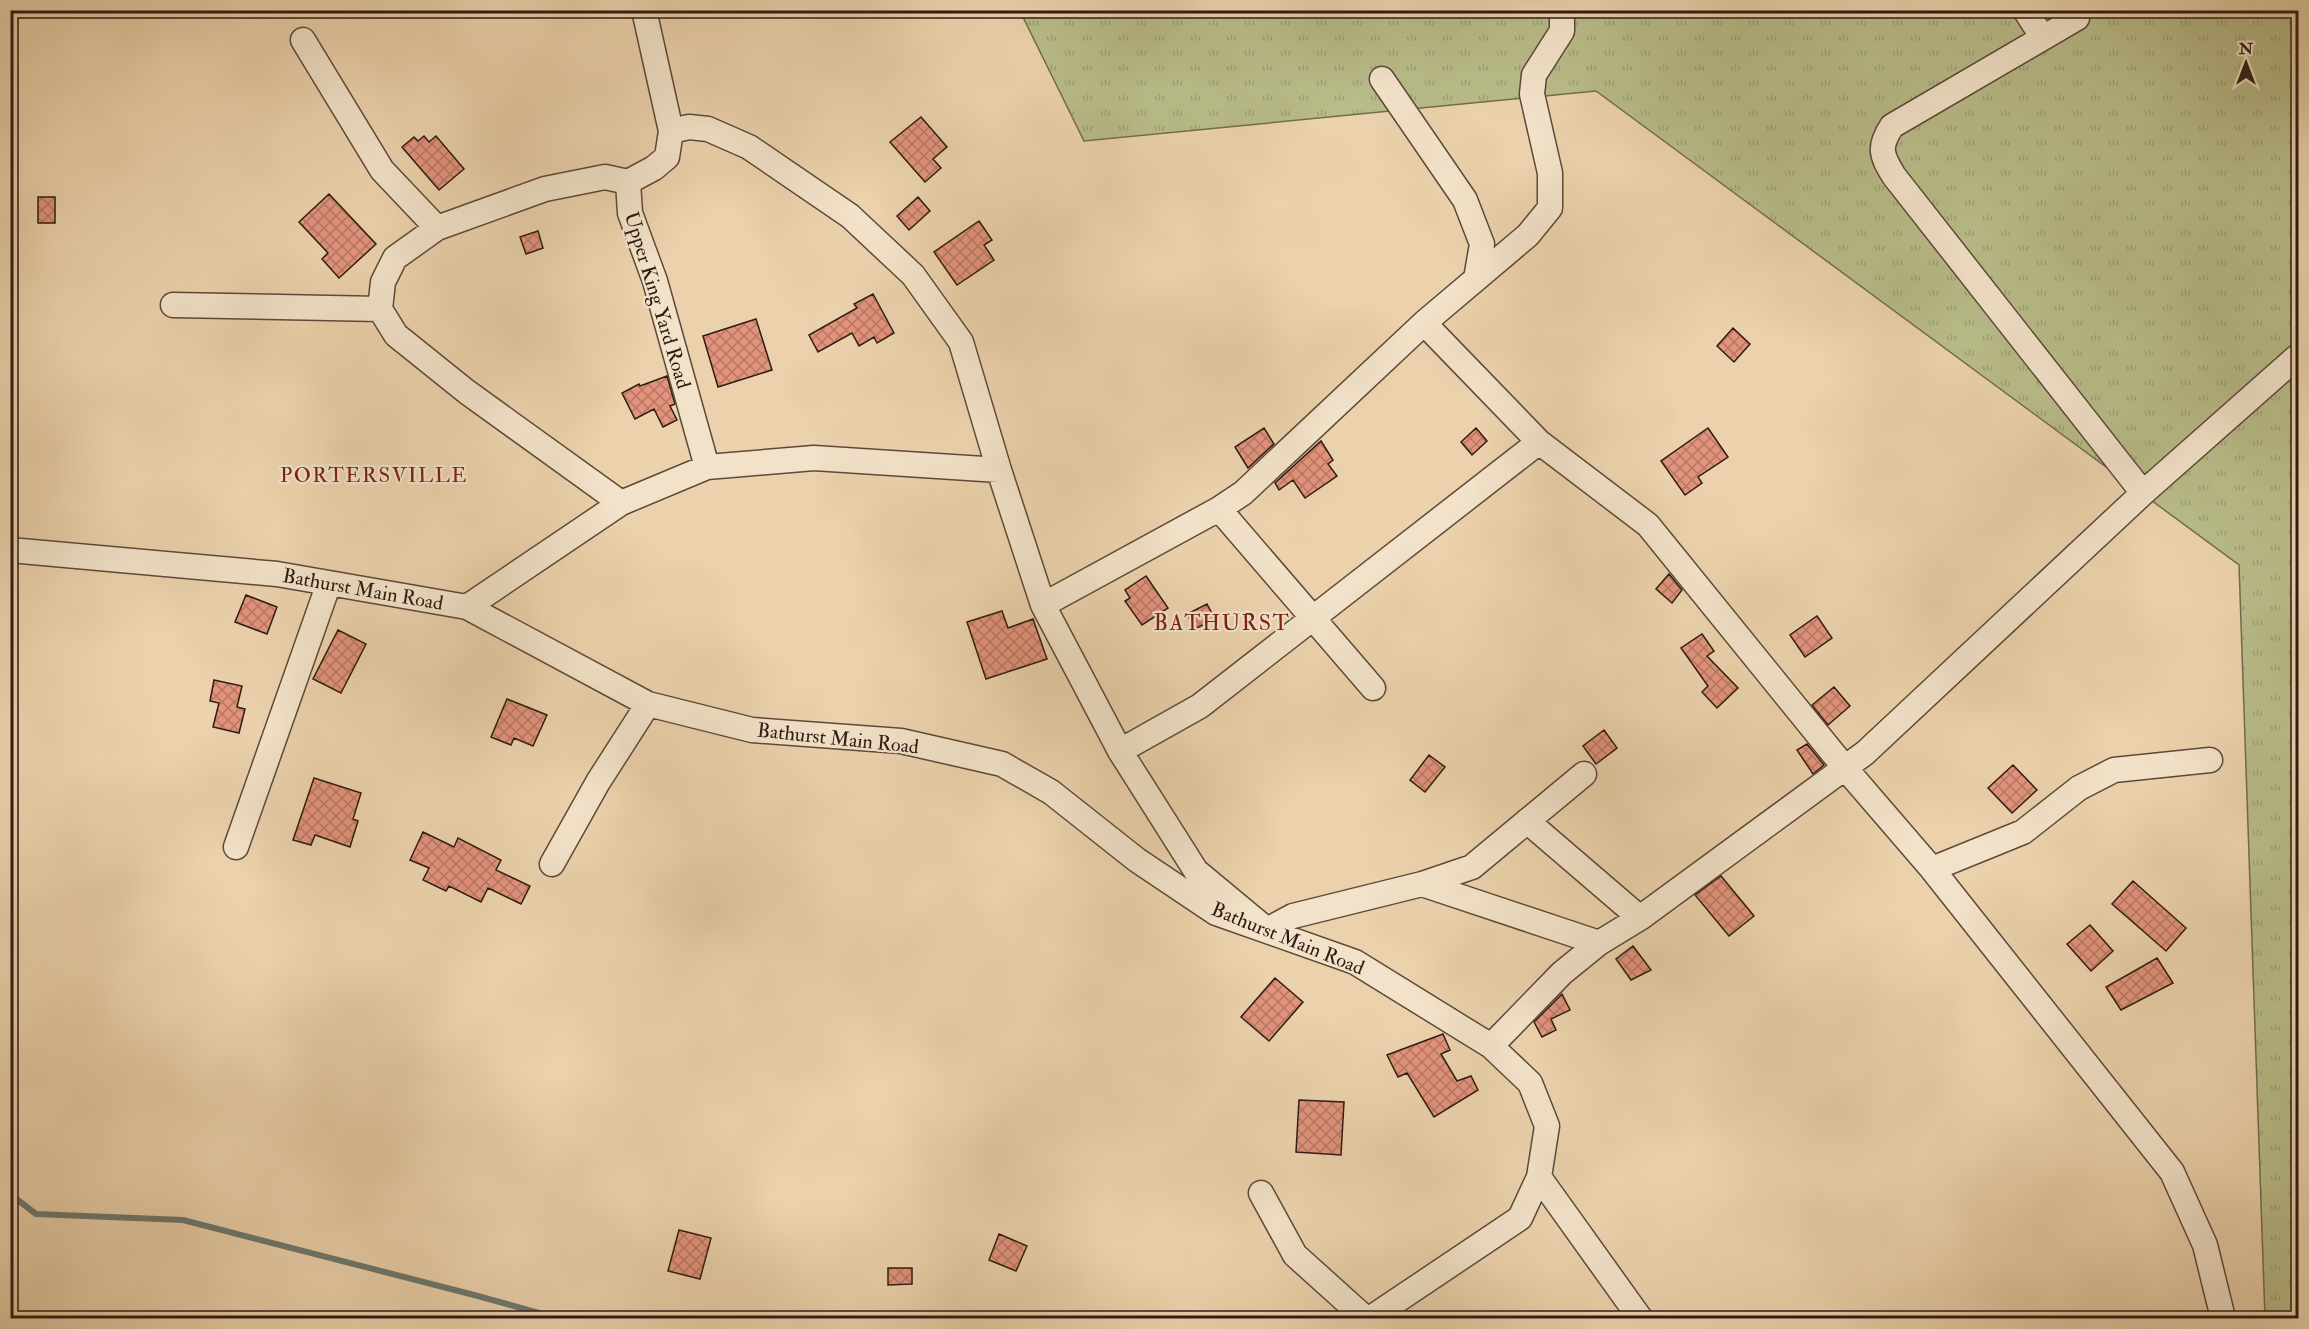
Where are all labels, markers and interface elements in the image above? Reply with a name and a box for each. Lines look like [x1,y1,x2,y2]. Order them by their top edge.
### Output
north arrow [2216,33,2276,93]
text: N [2238,39,2254,59]
street label: Upper King Yard Road [618,209,696,392]
district label: PORTERSVILLE [280,462,468,489]
street label: Bathurst Main Road [281,563,445,616]
district label: BATHURST [1154,609,1290,637]
street label: Bathurst Main Road [756,718,920,759]
street label: Bathurst Main Road [1208,896,1368,981]

